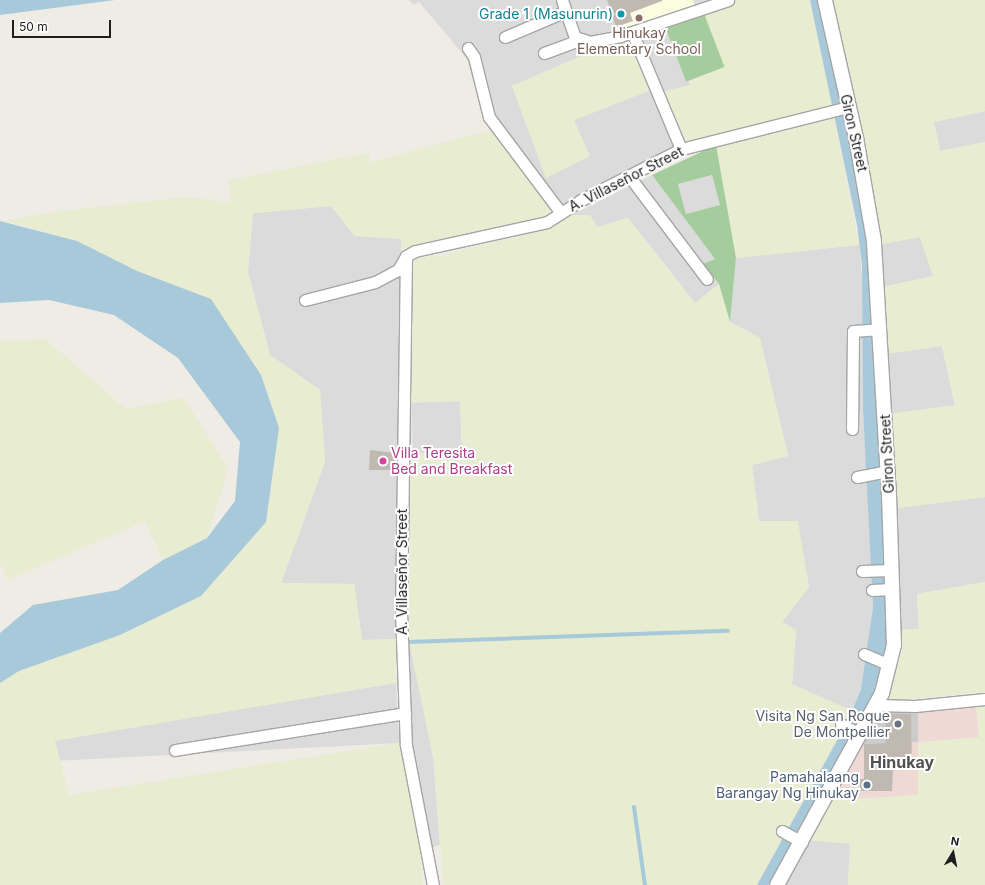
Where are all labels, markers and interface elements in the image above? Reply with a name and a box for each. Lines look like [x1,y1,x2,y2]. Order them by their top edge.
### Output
place label: Grade 1 (Masunurin) [479,6,613,22]
marker: Grade 1 (Masunurin) [616,9,626,19]
scale bar [14,12,113,38]
marker: Hinukay Elementary School [634,13,644,23]
text: 50 m [19,19,48,34]
place label: Hinukay Elementary School [577,25,701,58]
street label: Giron Street [837,93,871,173]
street label: A. Villaseñor Street [566,143,686,215]
street label: Giron Street [877,414,897,494]
place label: Villa Teresita Bed and Breakfast [391,445,512,478]
marker: Villa Teresita Bed and Breakfast [378,456,388,466]
street label: A. Villaseñor Street [394,509,410,635]
place label: Visita Ng San Roque De Montpellier [755,708,890,740]
marker: Visita Ng San Roque De Montpellier [893,719,903,729]
district label: Hinukay [870,752,934,772]
place label: Pamahalaang Barangay Ng Hinukay [716,769,859,802]
marker: Pamahalaang Barangay Ng Hinukay [862,780,872,790]
north arrow [933,833,973,873]
text: N [950,834,960,849]

